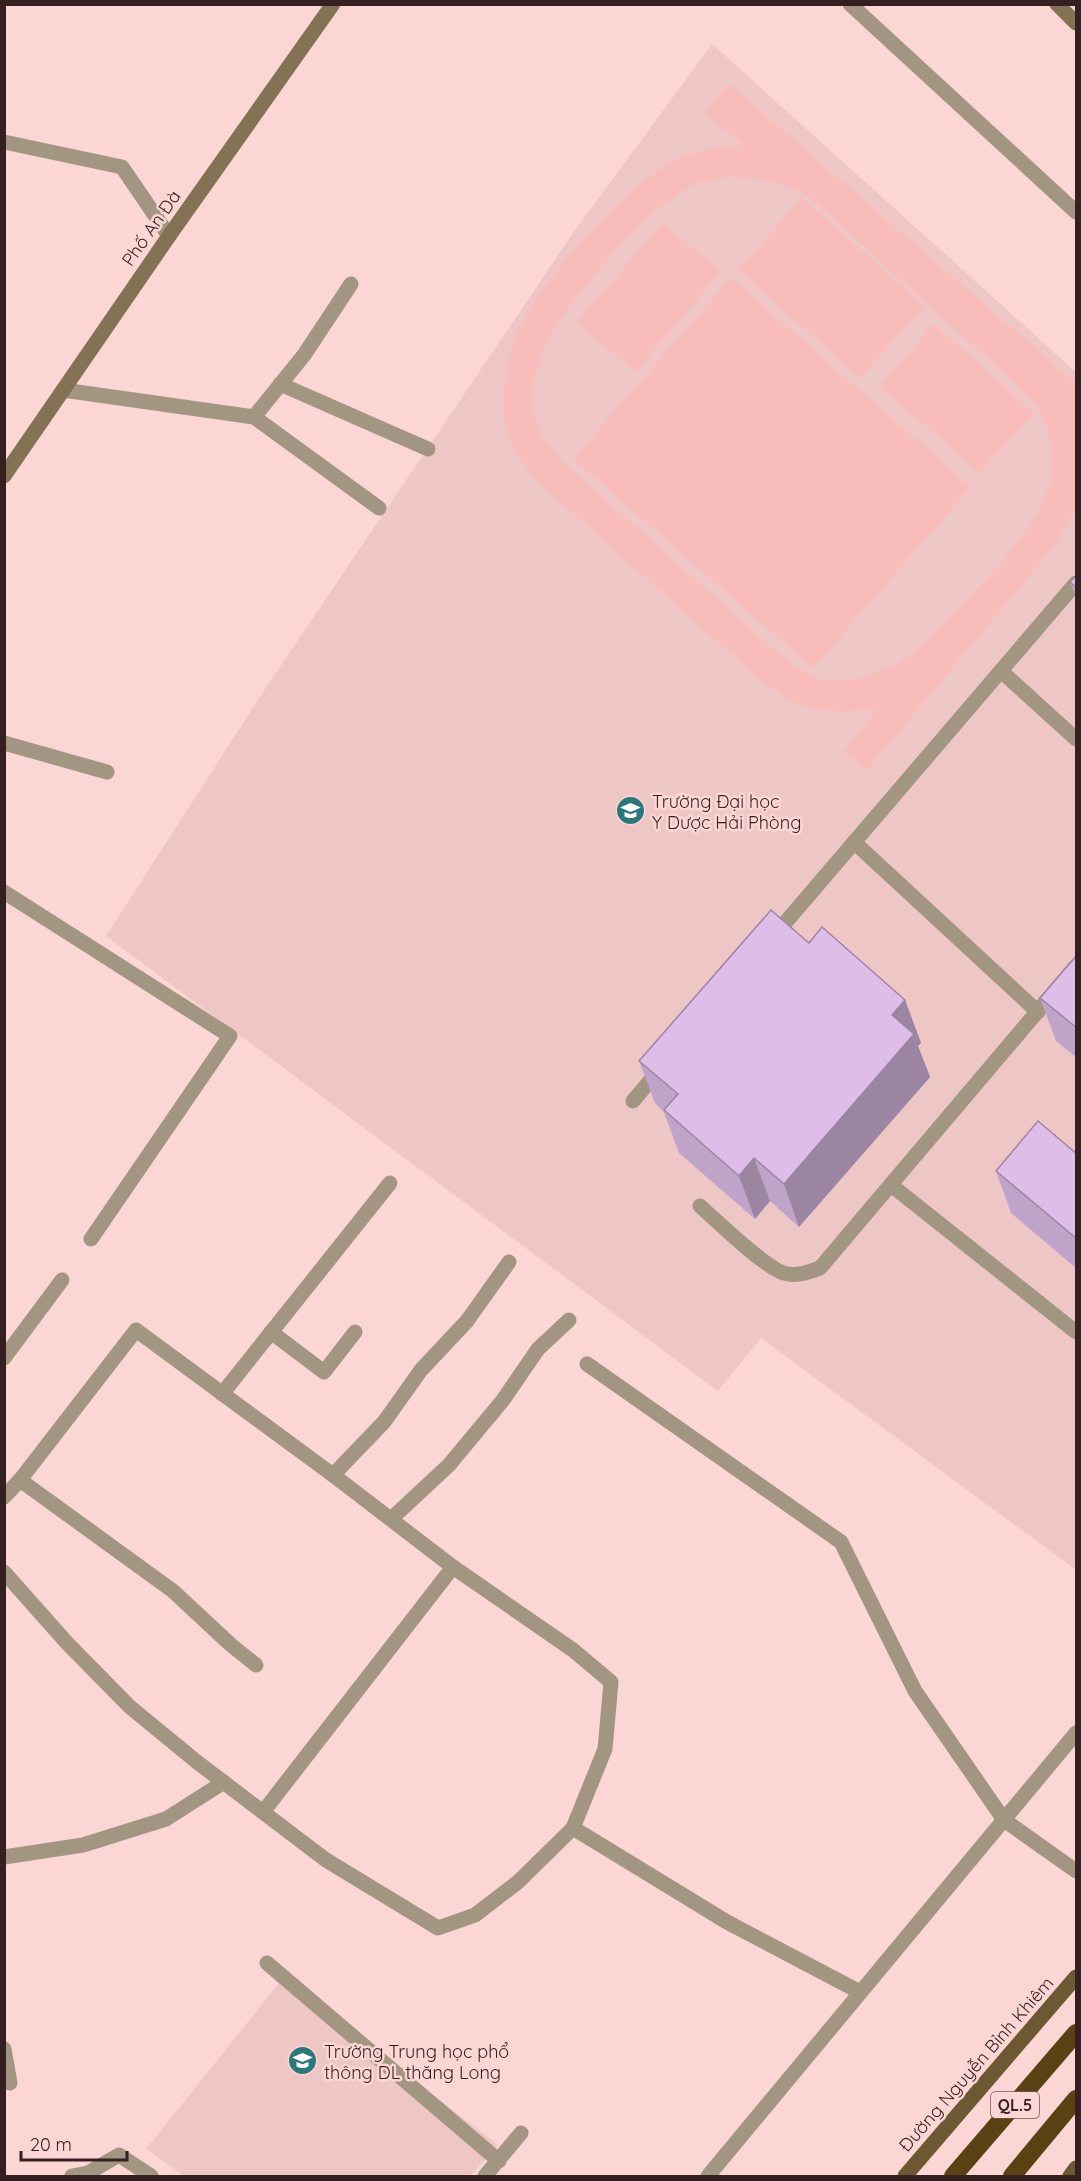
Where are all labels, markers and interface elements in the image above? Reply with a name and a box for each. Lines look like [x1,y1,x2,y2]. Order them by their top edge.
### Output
street label: Phố An Đà [116,186,186,270]
place label: Trường Đại học Y Dược Hải Phòng [652,790,801,834]
school or university icon: Trường Đại học Y Dược Hải Phòng [615,795,647,827]
street label: Đường Nguyễn Bỉnh Khiêm [894,1972,1058,2156]
place label: Trường Trung học phổ thông DL thăng Long [324,2040,509,2084]
school or university icon: Trường Trung học phổ thông DL thăng Long [287,2045,319,2077]
road number: QL.5 [991,2092,1039,2118]
scale bar [21,2124,128,2162]
text: 20 m [30,2133,72,2156]

